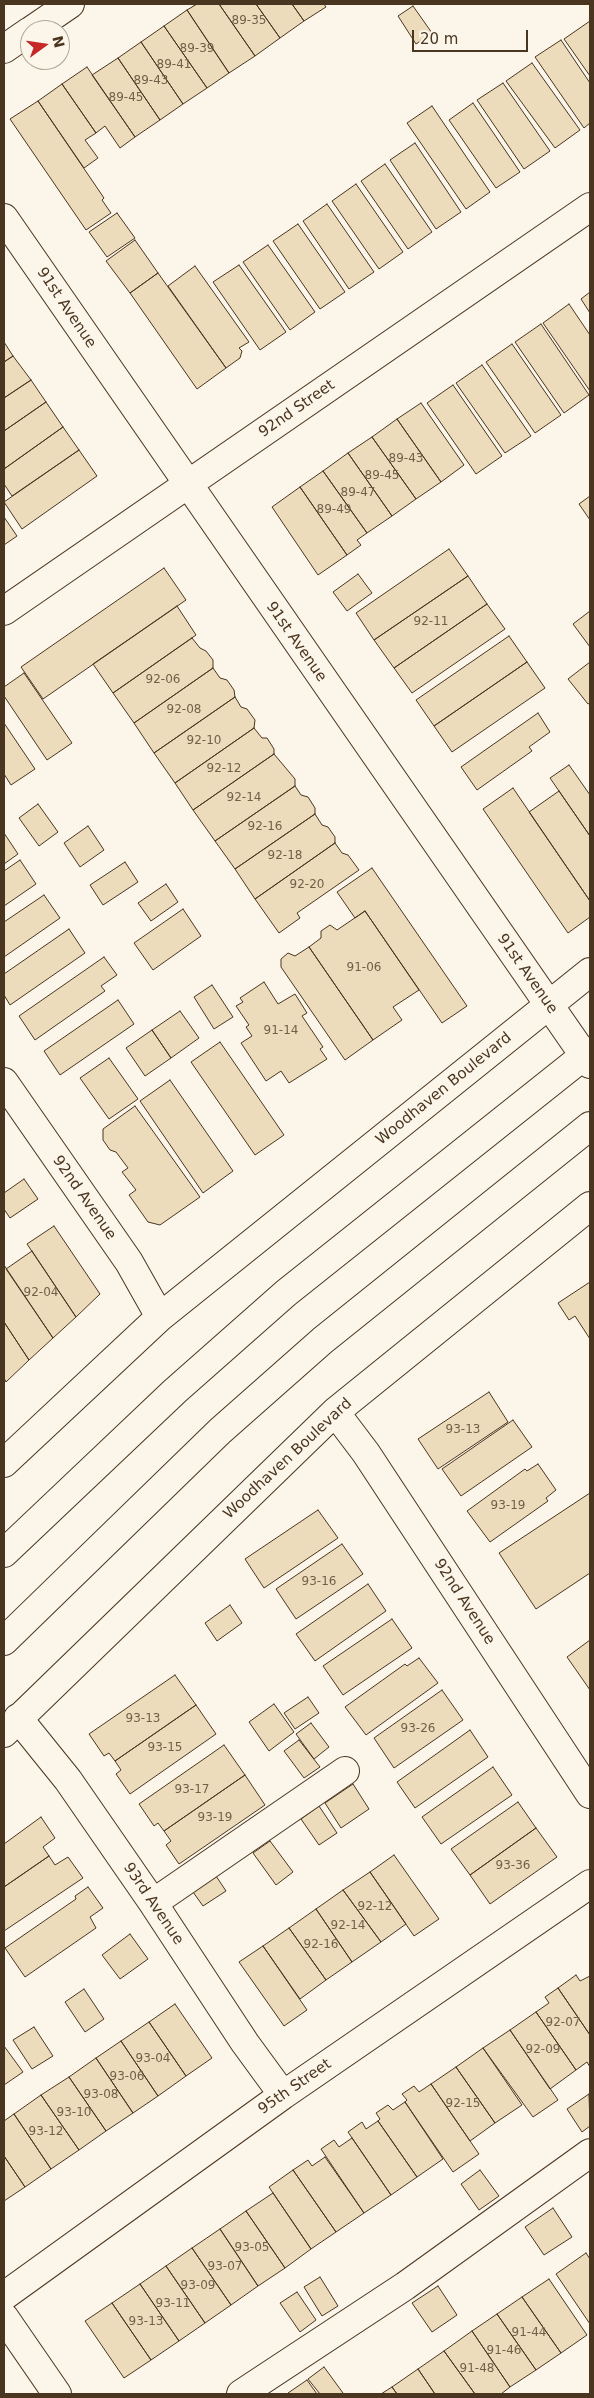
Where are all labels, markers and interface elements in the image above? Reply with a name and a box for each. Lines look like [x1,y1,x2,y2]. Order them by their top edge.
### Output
house number: 89-35 [232,14,266,28]
north arrow [20,20,70,70]
scale bar [414,20,530,52]
text: 20 m [420,30,458,48]
text: N [49,34,68,49]
house number: 89-39 [180,42,214,56]
house number: 89-41 [157,58,191,72]
house number: 89-43 [134,74,168,88]
house number: 89-45 [109,91,143,105]
street label: 91st Avenue [32,264,100,352]
street label: 92nd Street [256,376,338,442]
house number: 89-43 [389,452,423,466]
house number: 89-45 [365,469,399,483]
house number: 89-47 [341,486,375,500]
house number: 89-49 [317,503,351,517]
street label: 91st Avenue [262,599,330,685]
house number: 92-11 [414,615,448,629]
house number: 92-06 [146,673,180,687]
house number: 92-08 [167,703,201,717]
house number: 92-10 [187,734,221,748]
house number: 92-12 [207,762,241,776]
house number: 92-14 [227,791,261,805]
house number: 92-16 [248,820,282,834]
house number: 92-18 [268,849,302,863]
house number: 92-20 [290,878,324,892]
street label: 91st Avenue [493,931,561,1017]
house number: 91-06 [347,961,381,975]
house number: 91-14 [264,1024,298,1038]
street label: Woodhaven Boulevard [373,1029,515,1149]
street label: 92nd Avenue [48,1152,120,1244]
house number: 92-04 [24,1286,58,1300]
street label: Woodhaven Boulevard [220,1395,356,1523]
house number: 93-13 [446,1423,480,1437]
house number: 93-19 [491,1499,525,1513]
street label: 92nd Avenue [430,1556,498,1648]
house number: 93-16 [302,1575,336,1589]
house number: 93-13 [126,1712,160,1726]
house number: 93-26 [401,1722,435,1736]
house number: 93-15 [148,1741,182,1755]
house number: 93-17 [175,1783,209,1797]
house number: 93-19 [198,1811,232,1825]
house number: 93-36 [496,1859,530,1873]
street label: 93rd Avenue [119,1860,187,1948]
house number: 92-12 [358,1900,392,1914]
house number: 92-14 [331,1919,365,1933]
house number: 92-16 [304,1938,338,1952]
house number: 92-07 [546,2016,580,2030]
house number: 92-09 [526,2043,560,2057]
house number: 93-04 [136,2052,170,2066]
street label: 95th Street [255,2055,335,2119]
house number: 93-06 [110,2070,144,2084]
house number: 93-08 [84,2088,118,2102]
house number: 92-15 [446,2097,480,2111]
house number: 93-10 [57,2106,91,2120]
house number: 93-12 [29,2125,63,2139]
house number: 93-05 [235,2241,269,2255]
house number: 93-07 [208,2260,242,2274]
house number: 93-09 [181,2279,215,2293]
house number: 93-11 [156,2297,190,2311]
house number: 93-13 [129,2315,163,2329]
house number: 91-44 [512,2326,546,2340]
house number: 91-46 [487,2344,521,2358]
house number: 91-48 [460,2362,494,2376]

